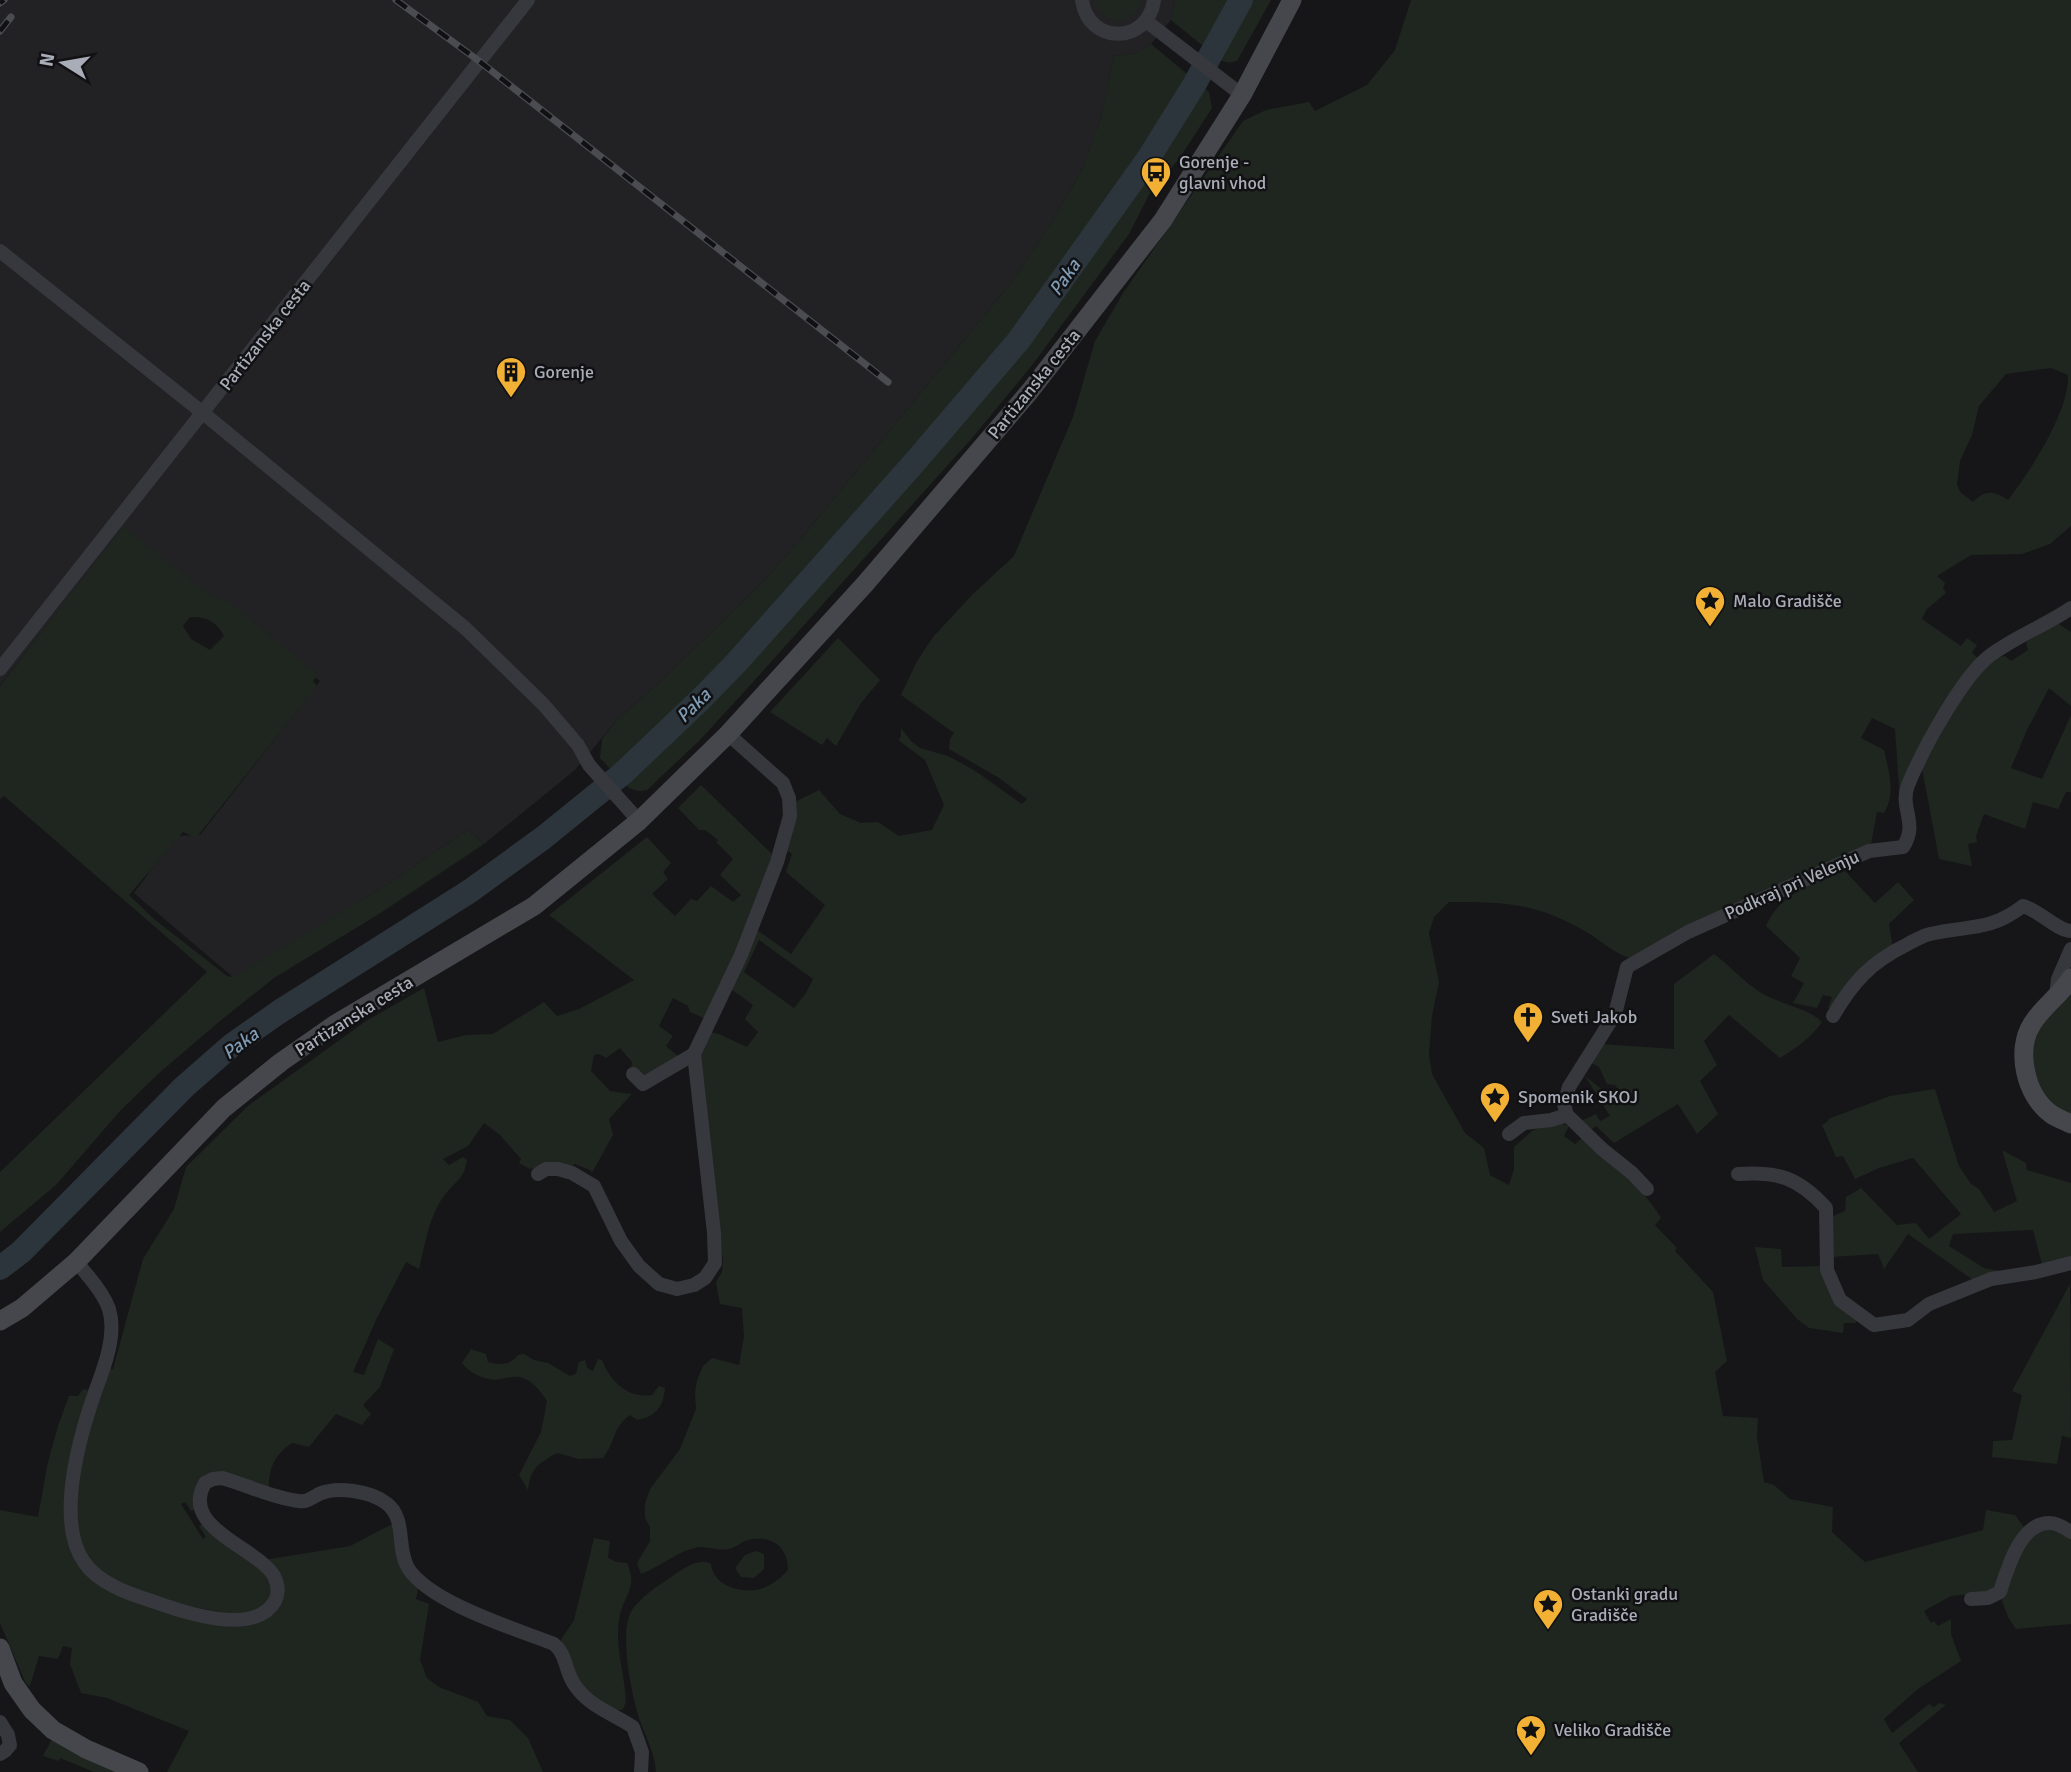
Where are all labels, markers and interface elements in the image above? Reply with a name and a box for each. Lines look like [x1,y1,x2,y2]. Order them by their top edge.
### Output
north arrow [28,28,98,98]
text: N [34,51,60,69]
place label: Gorenje - glavni vhod [1179,151,1266,194]
bus stop icon: Gorenje - glavni vhod [1139,155,1173,199]
water label: Paka [1044,254,1087,301]
street label: Partizanska cesta [215,275,315,395]
street label: Partizanska cesta [983,325,1085,443]
building icon: Gorenje [494,355,528,399]
place label: Gorenje [534,361,594,383]
place icon: Malo Gradišče [1693,584,1727,628]
place label: Malo Gradišče [1733,590,1842,612]
water label: Paka [671,682,717,728]
street label: Podkraj pri Velenju [1721,846,1863,924]
street label: Partizanska cesta [291,971,417,1061]
church icon: Sveti Jakob [1511,1000,1545,1044]
place label: Sveti Jakob [1551,1006,1637,1028]
water label: Paka [218,1022,265,1065]
place icon: Spomenik SKOJ [1478,1080,1512,1124]
place label: Spomenik SKOJ [1518,1086,1638,1108]
place label: Ostanki gradu Gradišče [1571,1583,1678,1626]
place icon: Ostanki gradu Gradišče [1531,1587,1565,1631]
place icon: Veliko Gradišče [1514,1713,1548,1757]
place label: Veliko Gradišče [1554,1719,1671,1741]

